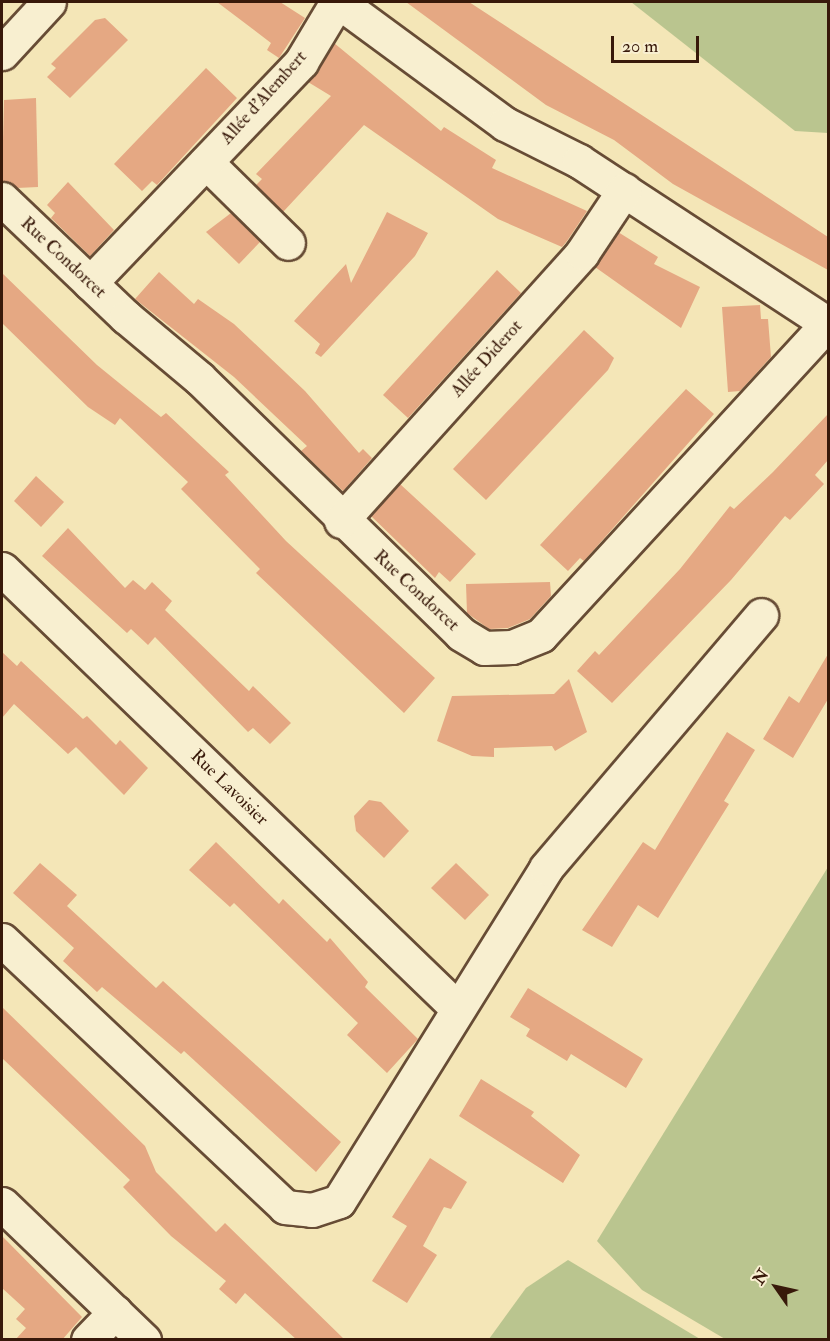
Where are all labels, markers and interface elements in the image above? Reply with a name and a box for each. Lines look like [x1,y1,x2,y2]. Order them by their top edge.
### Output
scale bar [614,24,702,62]
text: 20 m [622,35,658,58]
street label: Allée d'Alembert [216,47,312,149]
street label: Rue Condorcet [16,213,110,303]
street label: Allée Diderot [447,316,527,402]
street label: Rue Condorcet [369,546,463,636]
street label: Rue Lavoisier [186,746,272,830]
north arrow [746,1257,806,1317]
text: N [749,1265,773,1288]

